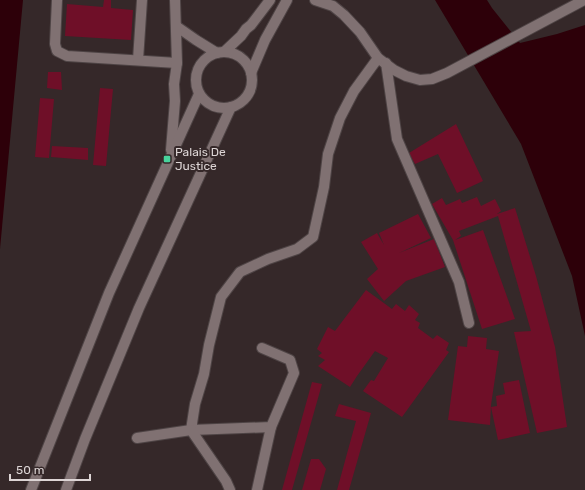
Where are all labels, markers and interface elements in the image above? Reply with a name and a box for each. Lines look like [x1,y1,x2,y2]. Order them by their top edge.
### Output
place label: Palais De Justice [175,145,226,173]
marker: Palais De Justice [162,154,172,164]
scale bar [10,456,90,482]
text: 50 m [16,463,44,477]

